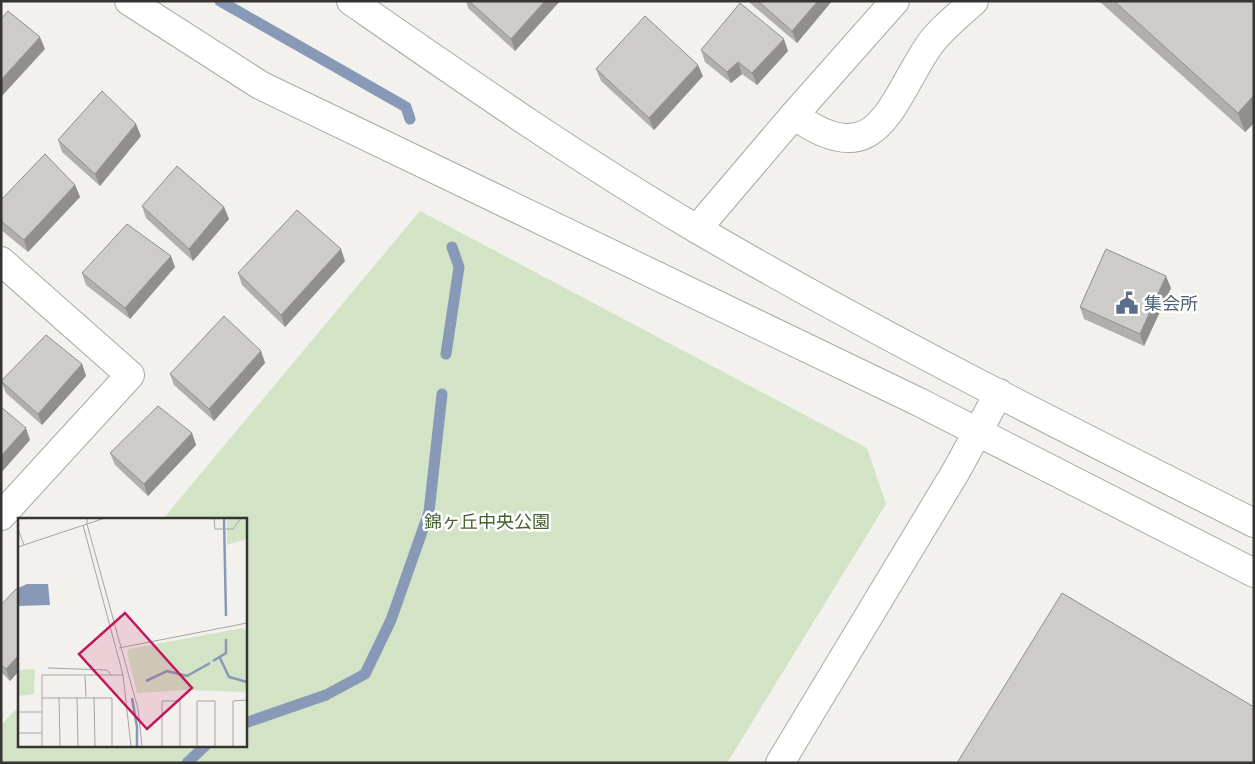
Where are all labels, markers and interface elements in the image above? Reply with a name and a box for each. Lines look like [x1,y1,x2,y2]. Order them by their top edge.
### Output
public building icon: 集会所 [1114,290,1140,316]
place label: 集会所 [1144,292,1198,314]
park label: 錦ヶ丘中央公園 [424,510,550,532]
inset map [18,518,246,746]

